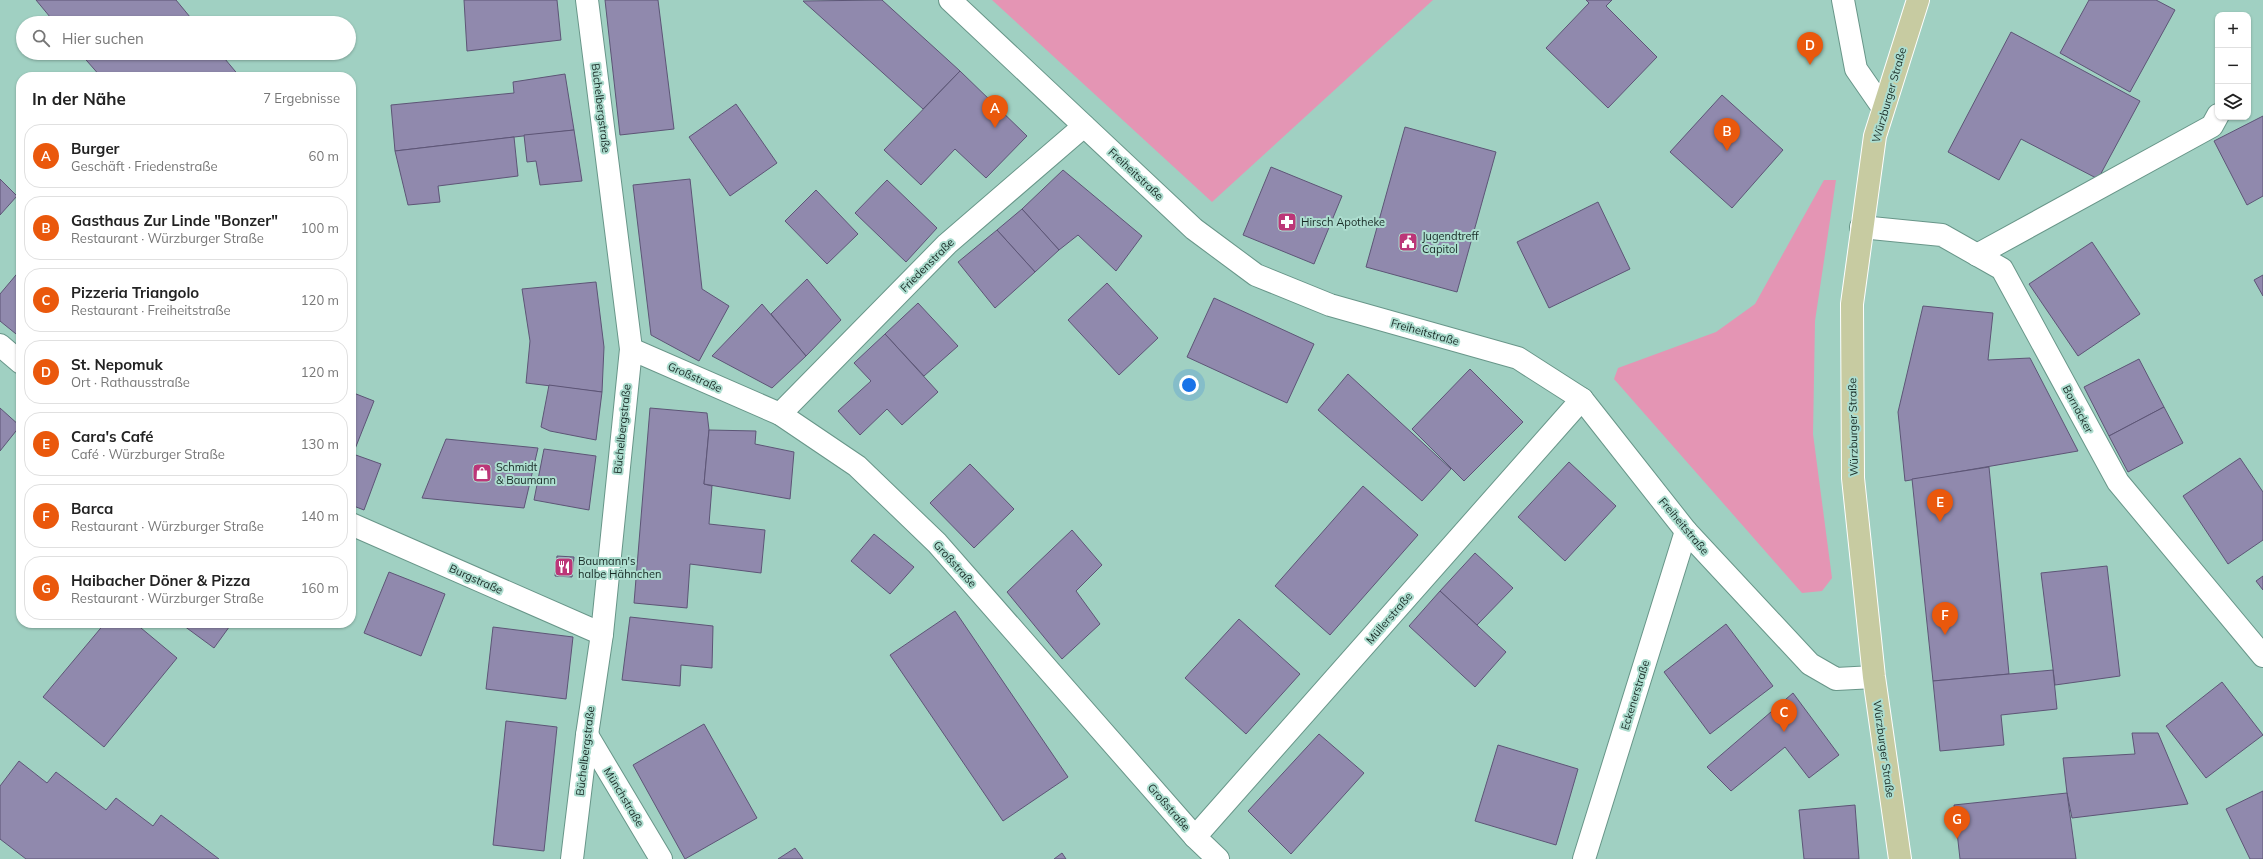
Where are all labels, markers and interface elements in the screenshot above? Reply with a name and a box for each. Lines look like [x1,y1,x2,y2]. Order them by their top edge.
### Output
map controls [2215,12,2251,120]
button: + [2215,12,2251,48]
search box [16,16,356,60]
icon: search [30,27,52,49]
text: Hier suchen [62,29,144,48]
pin: D [1797,32,1823,65]
street label: Würzburger Straße [1869,46,1909,144]
button: − [2215,48,2251,84]
street label: Büchelbergstraße [589,62,613,154]
button: layers [2215,84,2251,120]
text: In der Nähe [32,88,126,109]
text: 7 Ergebnisse [263,90,340,106]
pin: A [982,95,1008,128]
pin: B [1714,118,1740,151]
text: Burger [71,139,120,158]
street label: Freiheitstraße [1106,145,1166,203]
text: A [41,148,51,164]
text: 60 m [309,148,339,164]
text: Geschäft · Friedenstraße [71,158,218,174]
text: Gasthaus Zur Linde "Bonzer" [71,211,278,230]
pharmacy icon: Hirsch Apotheke [1276,211,1298,233]
place label: Hirsch Apotheke [1301,215,1385,229]
text: B [42,220,50,236]
text: 100 m [301,220,339,236]
place label: Jugendtreff Capitol [1422,229,1479,256]
text: Restaurant · Würzburger Straße [71,230,264,246]
public building icon: Jugendtreff Capitol [1397,231,1419,253]
street label: Friedenstraße [897,235,957,295]
text: Pizzeria Triangolo [71,283,199,302]
text: C [42,292,50,308]
text: 120 m [301,292,339,308]
text: Restaurant · Freiheitstraße [71,302,231,318]
street label: Freiheitstraße [1389,316,1461,348]
text: St. Nepomuk [71,355,163,374]
street label: Großstraße [666,359,724,395]
text: D [41,364,51,380]
text: 120 m [301,364,339,380]
text: Ort · Rathausstraße [71,374,190,390]
your location [1179,375,1199,395]
street label: Würzburger Straße [1845,378,1861,476]
street label: Büchelbergstraße [610,383,634,475]
street label: Bornäcker [2060,383,2096,435]
text: Cara's Café [71,427,154,446]
text: E [42,436,50,452]
text: 130 m [301,436,339,452]
text: Café · Würzburger Straße [71,446,225,462]
place label: Schmidt & Baumann [496,460,556,487]
shop icon: Schmidt & Baumann [471,462,493,484]
pin: E [1927,489,1953,522]
street label: Freiheitstraße [1656,495,1712,557]
text: Barca [71,499,113,518]
text: F [42,508,50,524]
text: 140 m [301,508,339,524]
text: Restaurant · Würzburger Straße [71,518,264,534]
street label: Großstraße [930,538,980,590]
place label: Baumann's halbe Hähnchen [578,554,661,581]
restaurant icon: Baumann's halbe Hähnchen [553,556,575,578]
street label: Burgstraße [447,561,505,597]
text: Haibacher Döner & Pizza [71,571,250,590]
text: G [41,580,51,596]
text: 160 m [301,580,339,596]
street label: Müllerstraße [1363,589,1415,647]
text: Restaurant · Würzburger Straße [71,590,264,606]
pin: F [1932,602,1958,635]
street label: Eckenerstraße [1618,658,1652,732]
pin: C [1771,699,1797,732]
street label: Würzburger Straße [1870,699,1898,799]
street label: Büchelbergstraße [573,705,597,797]
street label: Münchstraße [601,765,647,829]
street label: Großstraße [1145,781,1193,833]
pin: G [1944,806,1970,839]

